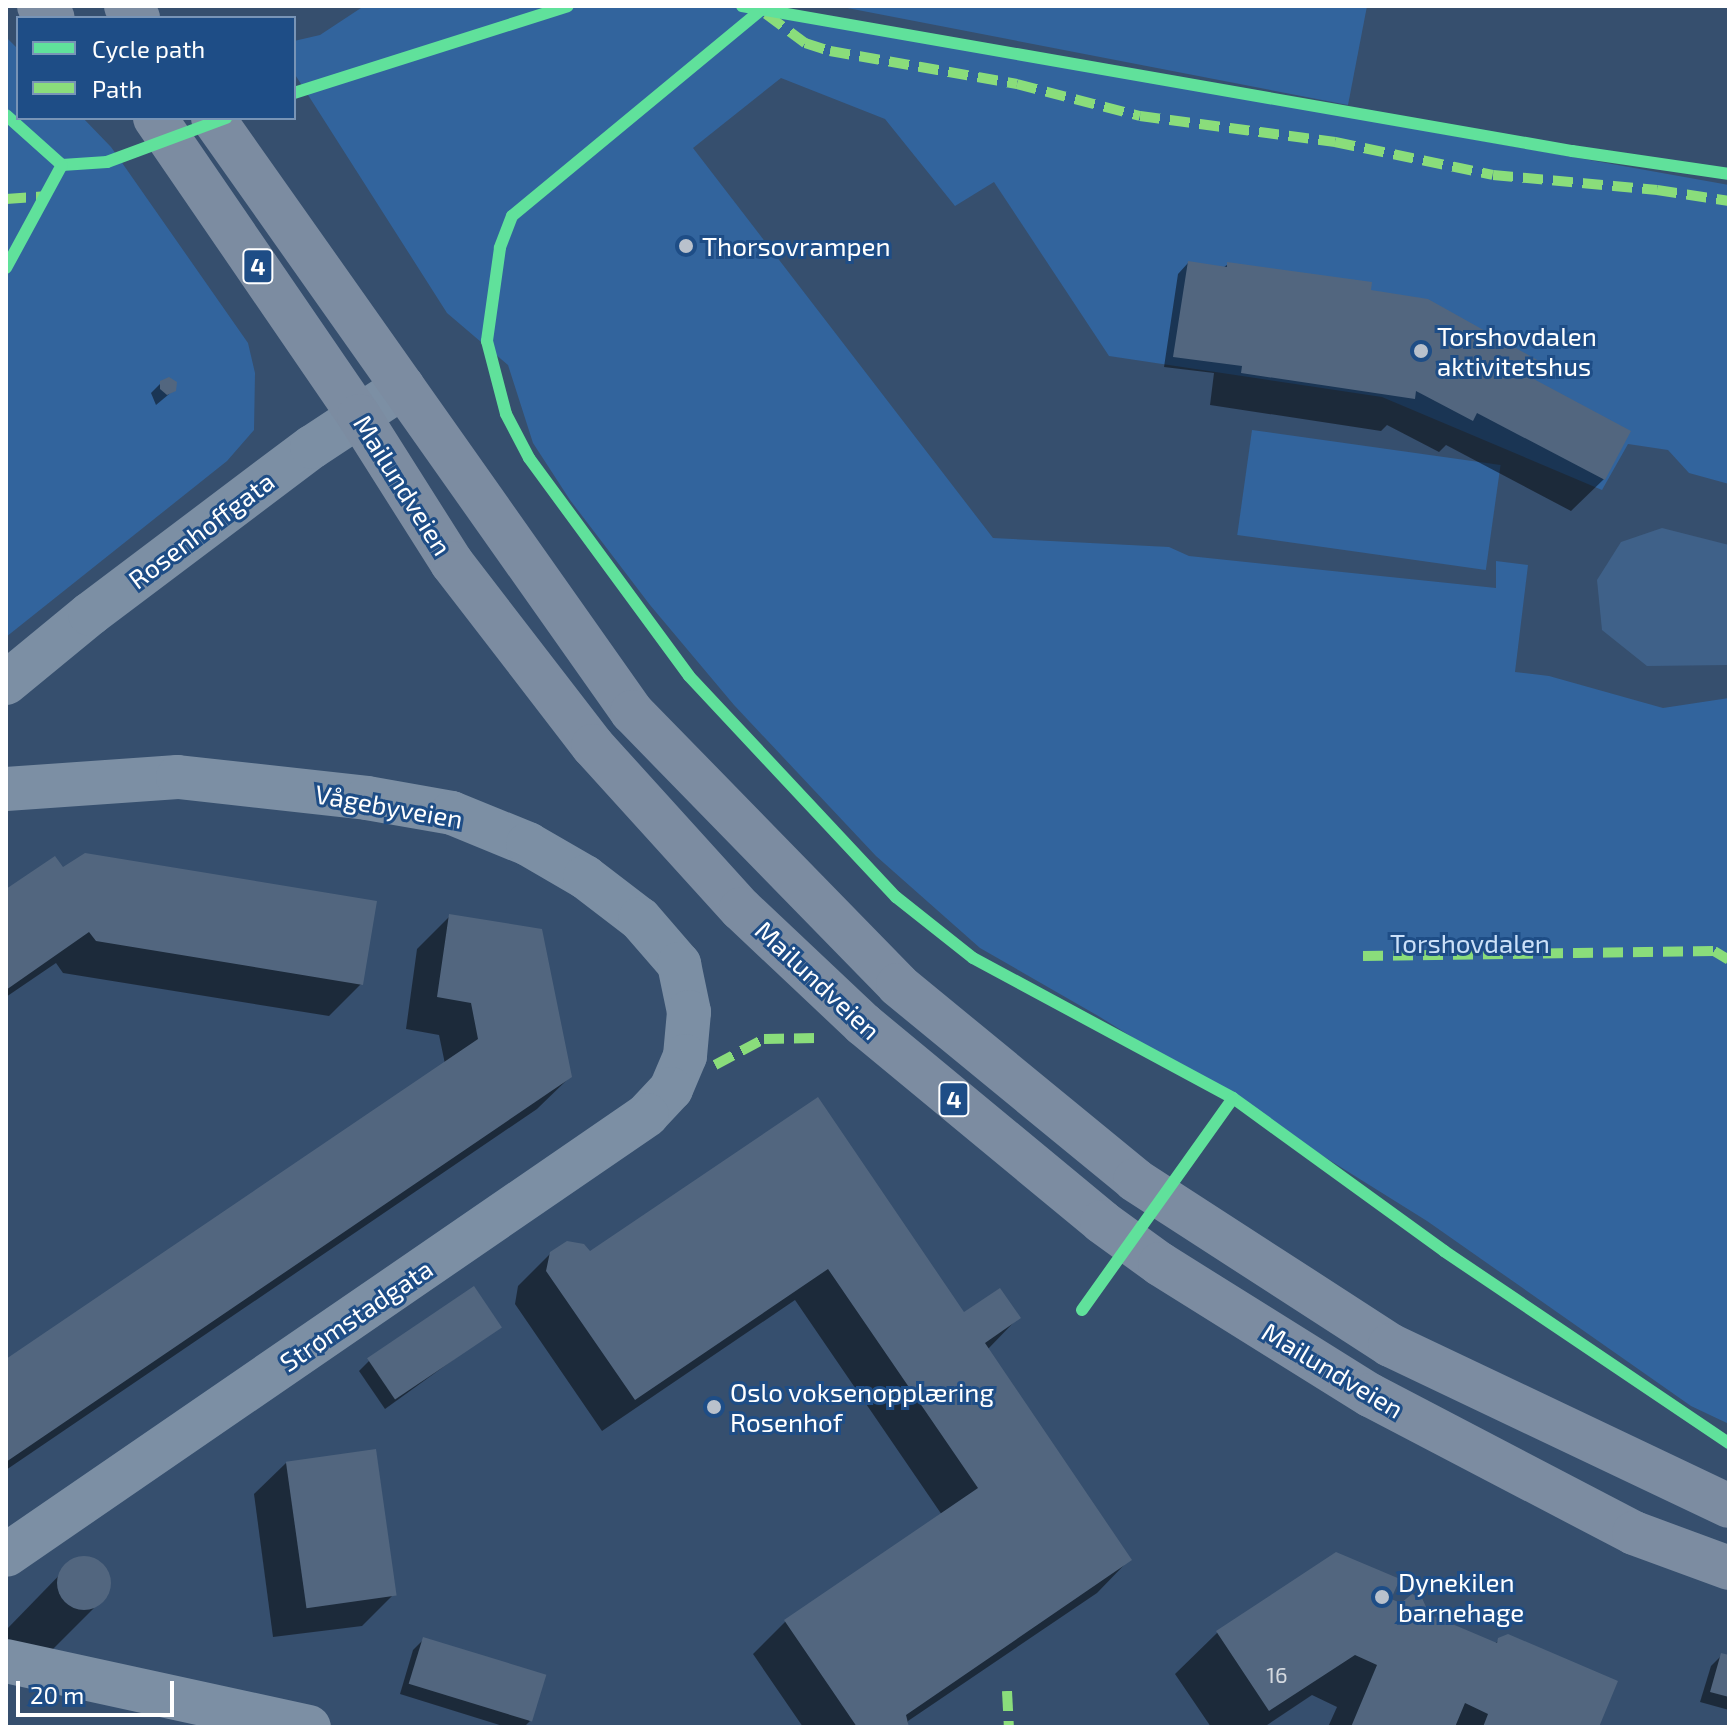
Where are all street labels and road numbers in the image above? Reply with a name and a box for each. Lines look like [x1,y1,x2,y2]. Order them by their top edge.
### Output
road number: 4 [242,246,274,286]
street label: Mailundveien [348,409,458,561]
street label: Rosenhoffgata [122,465,280,595]
street label: Vågebyveien [313,778,465,834]
street label: Mailundveien [749,914,887,1046]
road number: 4 [938,1079,970,1119]
street label: Strømstadgata [274,1252,438,1378]
street label: Mailundveien [1257,1316,1409,1424]

